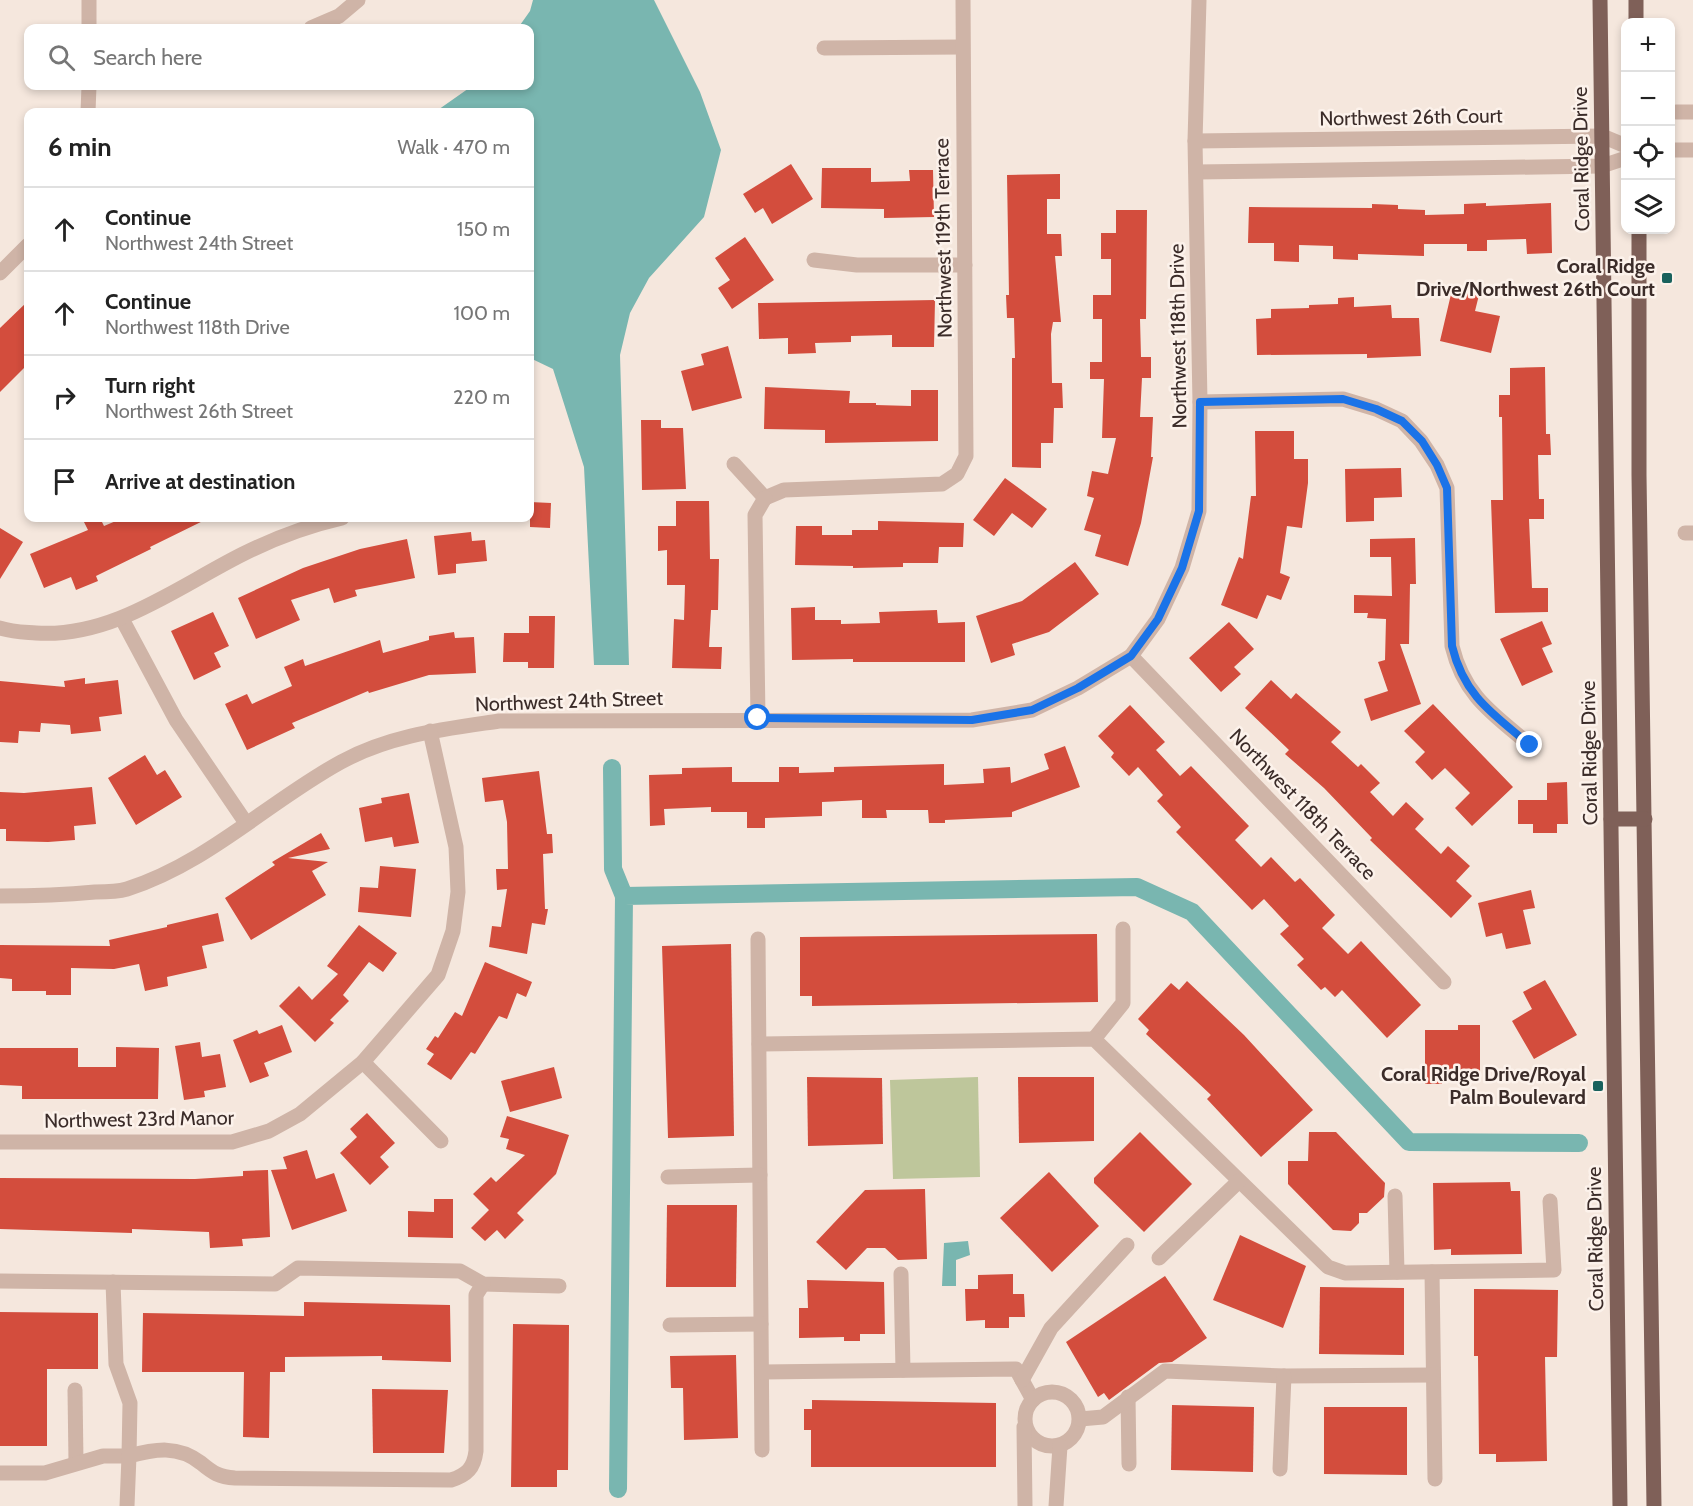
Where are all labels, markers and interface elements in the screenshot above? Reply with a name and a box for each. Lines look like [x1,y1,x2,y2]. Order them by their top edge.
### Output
map controls [1621,18,1675,234]
button: + [1621,18,1675,72]
search box [24,24,534,90]
icon: search [45,41,78,74]
text: Search here [93,44,202,71]
button: − [1621,72,1675,126]
street label: Coral Ridge Drive [1568,86,1594,232]
street label: Northwest 26th Court [1319,103,1503,131]
button: locate [1621,126,1675,180]
text: 6 min [48,131,112,163]
text: Walk · 470 m [397,135,510,159]
street label: Northwest 119th Terrace [929,138,957,338]
button: layers [1621,180,1675,234]
text: Continue [105,204,191,231]
icon: ahead [48,213,81,246]
text: 150 m [457,217,510,241]
text: Northwest 24th Street [105,231,293,255]
street label: Northwest 118th Drive [1164,243,1192,429]
place label: Coral Ridge Drive/Northwest 26th Court [1416,254,1655,301]
marker: Coral Ridge Drive/Northwest 26th Court [1660,271,1674,285]
text: Continue [105,288,191,315]
icon: ahead [48,297,81,330]
text: 100 m [454,301,510,325]
text: Northwest 118th Drive [105,315,290,339]
text: Turn right [105,372,195,399]
icon: right [48,381,81,414]
text: 220 m [453,385,510,409]
text: Northwest 26th Street [105,399,293,423]
icon: arrive [48,465,81,498]
text: Arrive at destination [105,468,295,495]
street label: Coral Ridge Drive [1576,680,1602,826]
street label: Northwest 24th Street [475,686,664,716]
route start [744,704,770,730]
street label: Northwest 118th Terrace [1225,724,1381,884]
route end [1516,731,1542,757]
place label: Coral Ridge Drive/Royal Palm Boulevard [1381,1062,1586,1109]
marker: Coral Ridge Drive/Royal Palm Boulevard [1591,1079,1605,1093]
street label: Northwest 23rd Manor [44,1105,235,1133]
street label: Coral Ridge Drive [1582,1166,1608,1312]

